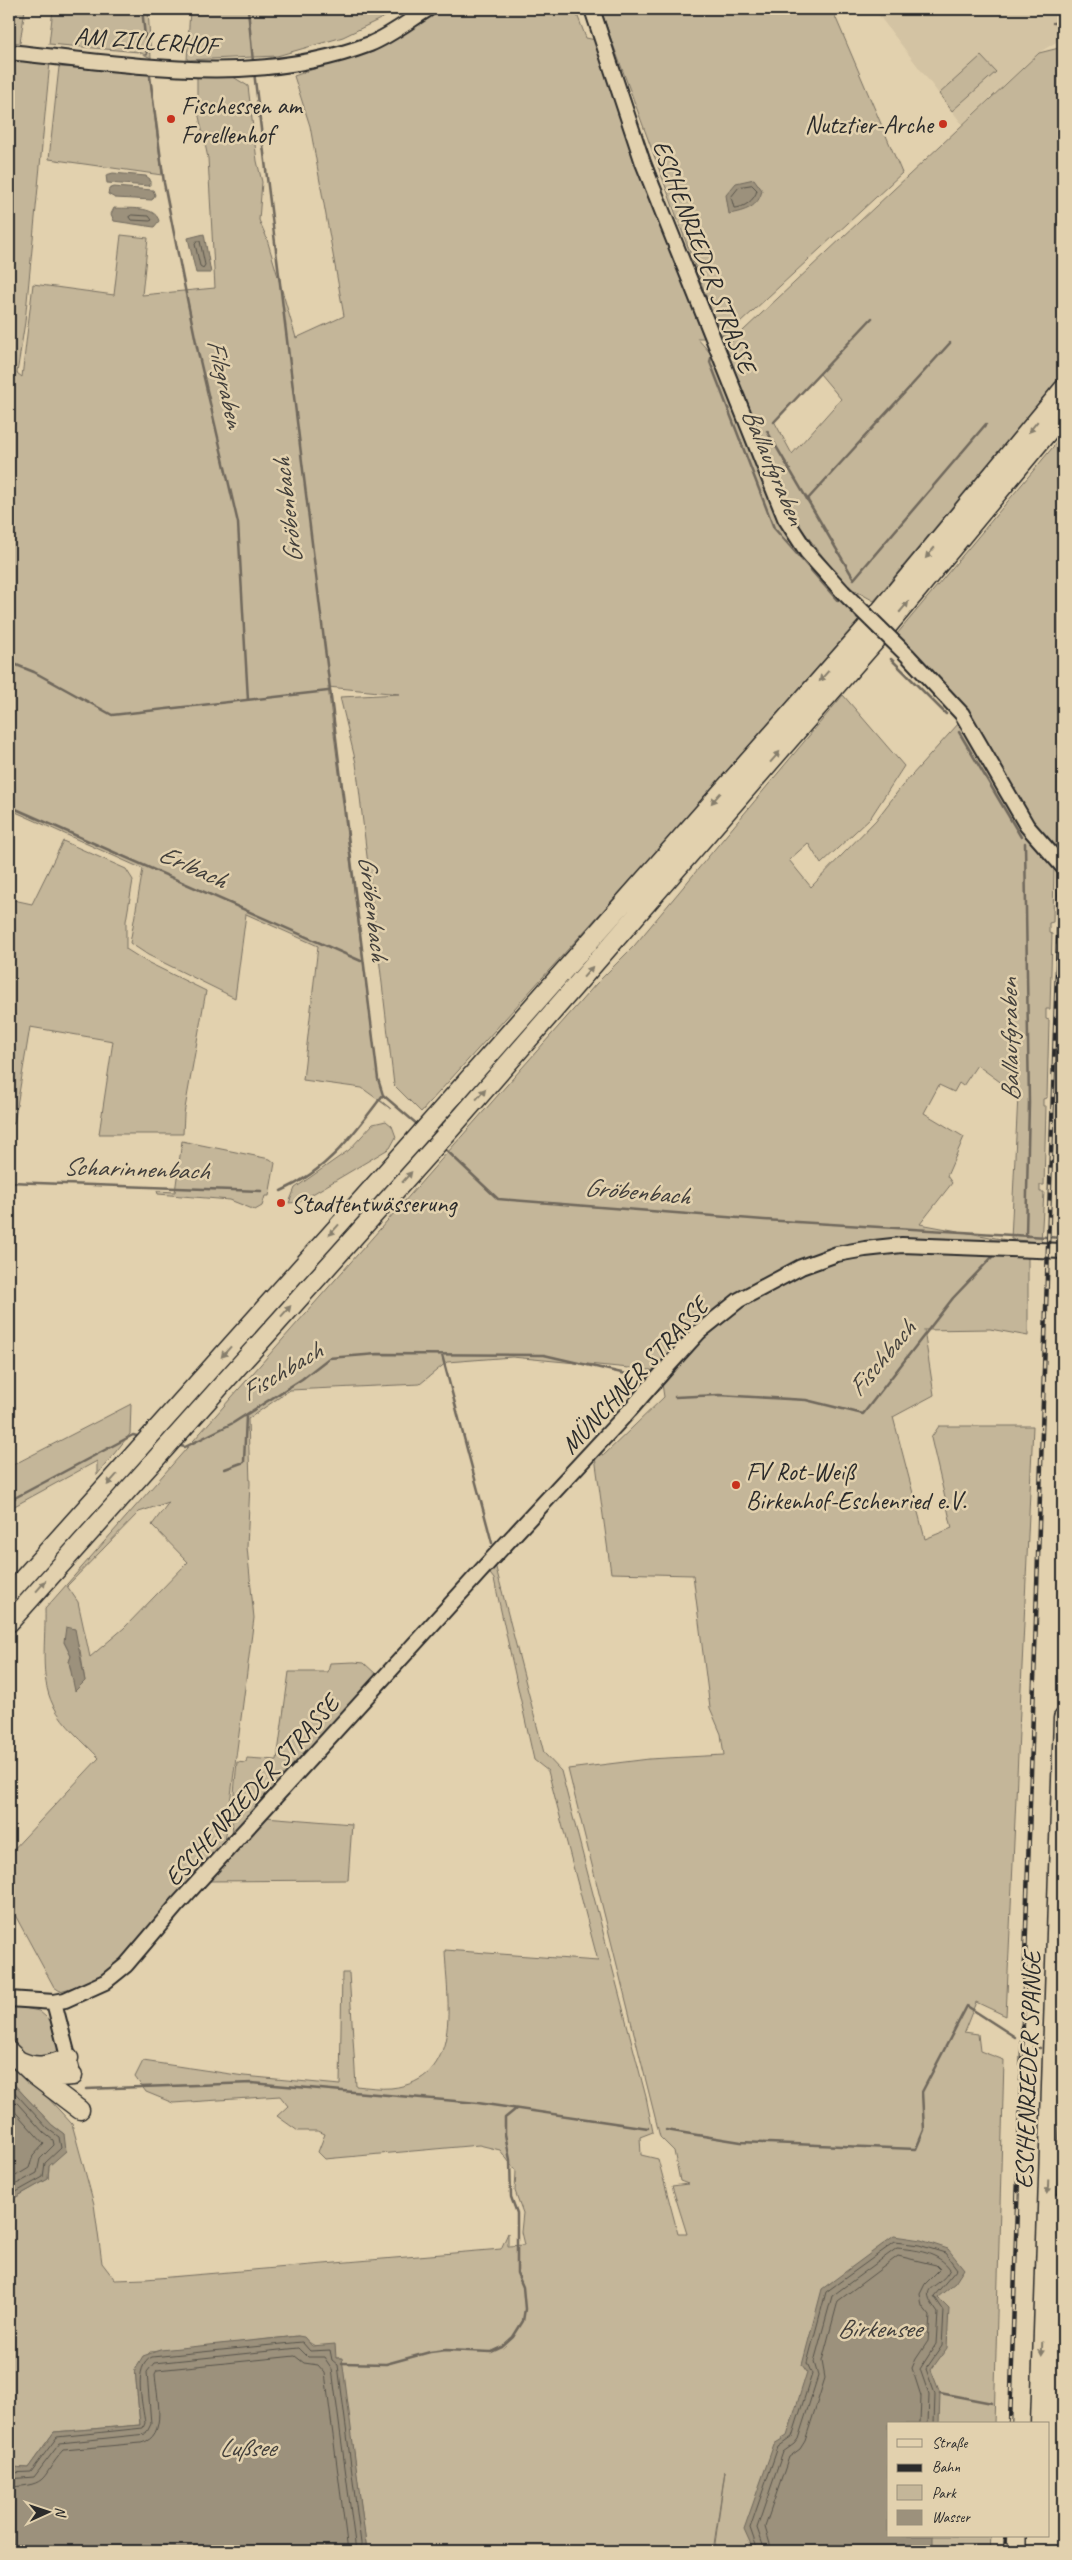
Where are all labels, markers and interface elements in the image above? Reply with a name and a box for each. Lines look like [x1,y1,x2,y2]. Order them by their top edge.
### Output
street label: AM ZILLERHOF [73,20,224,62]
place label: Fischessen am Forellenhof [181,90,303,151]
place label: Nutztier-Arche [805,109,935,141]
marker: Fischessen am Forellenhof [165,113,177,125]
marker: Nutztier-Arche [937,118,949,130]
street label: ESCHENRIEDER STRASSE [645,136,764,380]
water label: Filzgraben [199,336,252,433]
water label: Ballaufgraben [734,403,814,531]
one-way arrow [1027,420,1038,433]
water label: Gröbenbach [264,454,310,565]
one-way arrow [924,546,935,559]
one-way arrow [898,601,909,614]
one-way arrow [819,670,830,682]
one-way arrow [769,751,781,763]
one-way arrow [710,791,722,803]
water label: Erlbach [154,837,234,897]
water label: Gröbenbach [351,854,397,965]
one-way arrow [582,965,593,978]
water label: Ballaufgraben [992,976,1027,1102]
one-way arrow [475,1089,487,1101]
water label: Scharinnenbach [63,1149,212,1188]
water label: Gröbenbach [583,1170,693,1213]
one-way arrow [401,1171,412,1184]
place label: Stadtentwässerung [291,1188,458,1220]
marker: Stadtentwässerung [275,1197,287,1209]
one-way arrow [328,1224,340,1236]
street label: MÜNCHNER STRASSE [554,1288,718,1461]
one-way arrow [281,1305,292,1318]
water label: Fischbach [840,1312,924,1403]
water label: Fischbach [234,1333,330,1409]
one-way arrow [220,1345,232,1357]
place label: FV Rot-Weiß Birkenhof-Eschenried e.V. [746,1456,967,1517]
one-way arrow [106,1474,118,1486]
marker: FV Rot-Weiß Birkenhof-Eschenried e.V. [730,1479,742,1491]
one-way arrow [35,1581,47,1593]
street label: ESCHENRIEDER STRASSE [157,1686,348,1893]
street label: ESCHENRIEDER SPANGE [1008,1948,1048,2189]
one-way arrow [1043,2179,1051,2195]
water label: Birkensee [837,2312,925,2345]
one-way arrow [1038,2341,1046,2357]
legend [887,2422,1050,2538]
water label: Lußsee [219,2431,278,2464]
text: Straße [932,2434,968,2453]
text: Bahn [932,2458,960,2477]
text: Park [932,2484,957,2503]
north arrow [22,2488,72,2538]
text: N [52,2507,69,2518]
text: Wasser [932,2508,971,2527]

